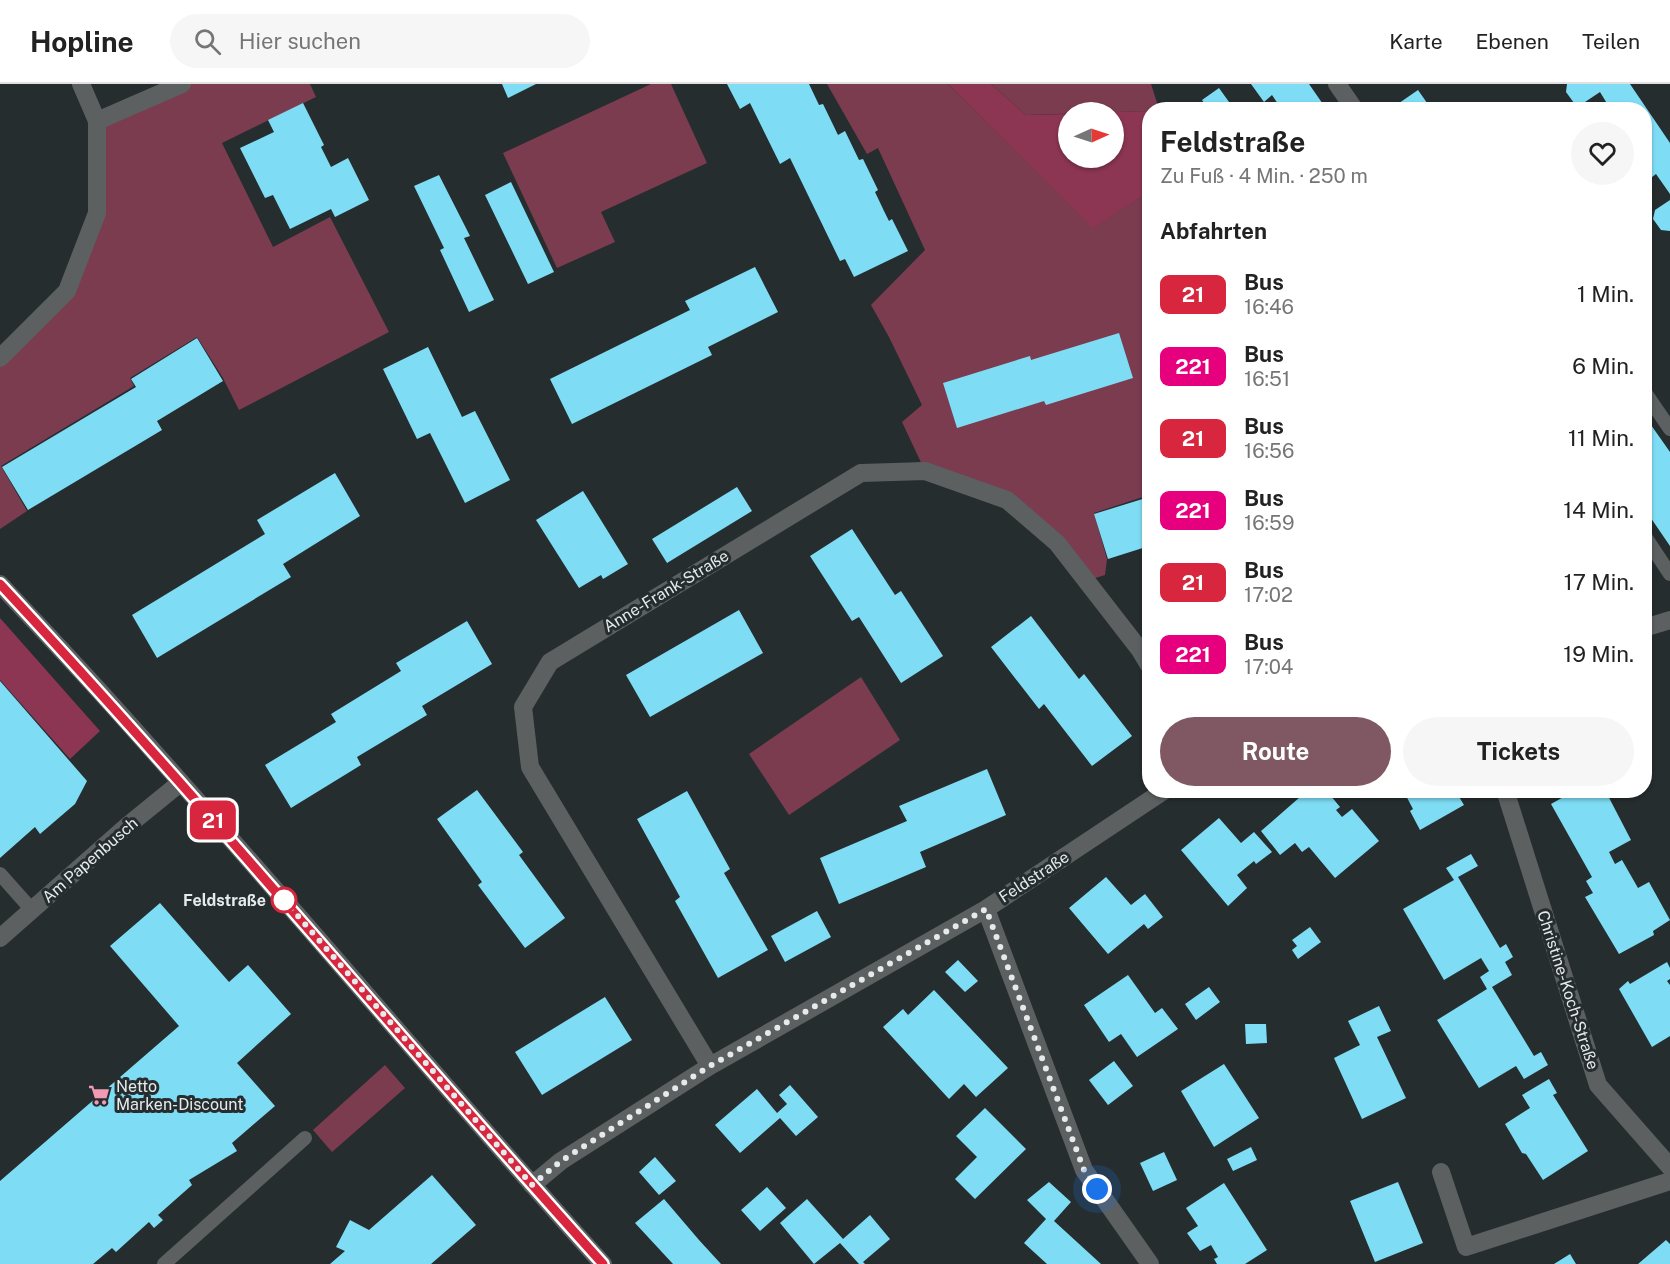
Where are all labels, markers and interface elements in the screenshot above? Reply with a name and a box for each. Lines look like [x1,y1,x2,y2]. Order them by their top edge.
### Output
search box [170,14,590,68]
text: Hopline [30,25,134,58]
icon: search [191,25,224,58]
text: Hier suchen [239,28,361,54]
text: Karte [1389,29,1443,54]
text: Ebenen [1476,29,1549,54]
text: Teilen [1582,29,1640,54]
north arrow [1058,102,1124,168]
map controls [1058,102,1124,168]
button: heart [1571,122,1634,185]
text: Feldstraße [1160,125,1305,158]
text: Zu Fuß · 4 Min. · 250 m [1160,164,1368,188]
text: Abfahrten [1160,218,1267,244]
text: Bus [1244,269,1284,295]
text: 1 Min. [1577,281,1634,307]
text: 21 [1182,282,1204,307]
text: 16:46 [1244,295,1294,319]
text: Bus [1244,341,1284,367]
text: 6 Min. [1572,353,1634,379]
text: 221 [1175,354,1211,379]
text: 16:51 [1244,367,1290,391]
text: Bus [1244,413,1284,439]
text: 11 Min. [1568,425,1634,451]
text: 21 [1182,426,1204,451]
text: 16:56 [1244,439,1294,463]
text: Bus [1244,485,1284,511]
text: 14 Min. [1563,497,1634,523]
text: 221 [1175,498,1211,523]
text: 16:59 [1244,511,1294,535]
street label: Anne-Frank-Straße [600,546,732,636]
text: Bus [1244,557,1284,583]
text: 17 Min. [1564,569,1634,595]
text: 21 [1182,570,1204,595]
text: 17:02 [1244,583,1293,607]
text: Bus [1244,629,1284,655]
text: 19 Min. [1563,641,1634,667]
text: 221 [1175,642,1211,667]
text: 17:04 [1244,655,1293,679]
button: Route [1160,717,1391,786]
button: Tickets [1403,717,1634,786]
line badge: 21 [186,800,240,840]
text: 21 [202,808,224,833]
street label: Am Papenbusch [38,813,142,907]
street label: Feldstraße [995,847,1073,907]
marker: Feldstraße [271,887,297,913]
place label: Feldstraße [183,891,266,910]
street label: Christine-Koch-Straße [1533,908,1603,1072]
place label: Netto Marken-Discount [116,1077,243,1114]
supermarket icon: Netto Marken-Discount [87,1083,111,1107]
your location [1082,1174,1112,1204]

